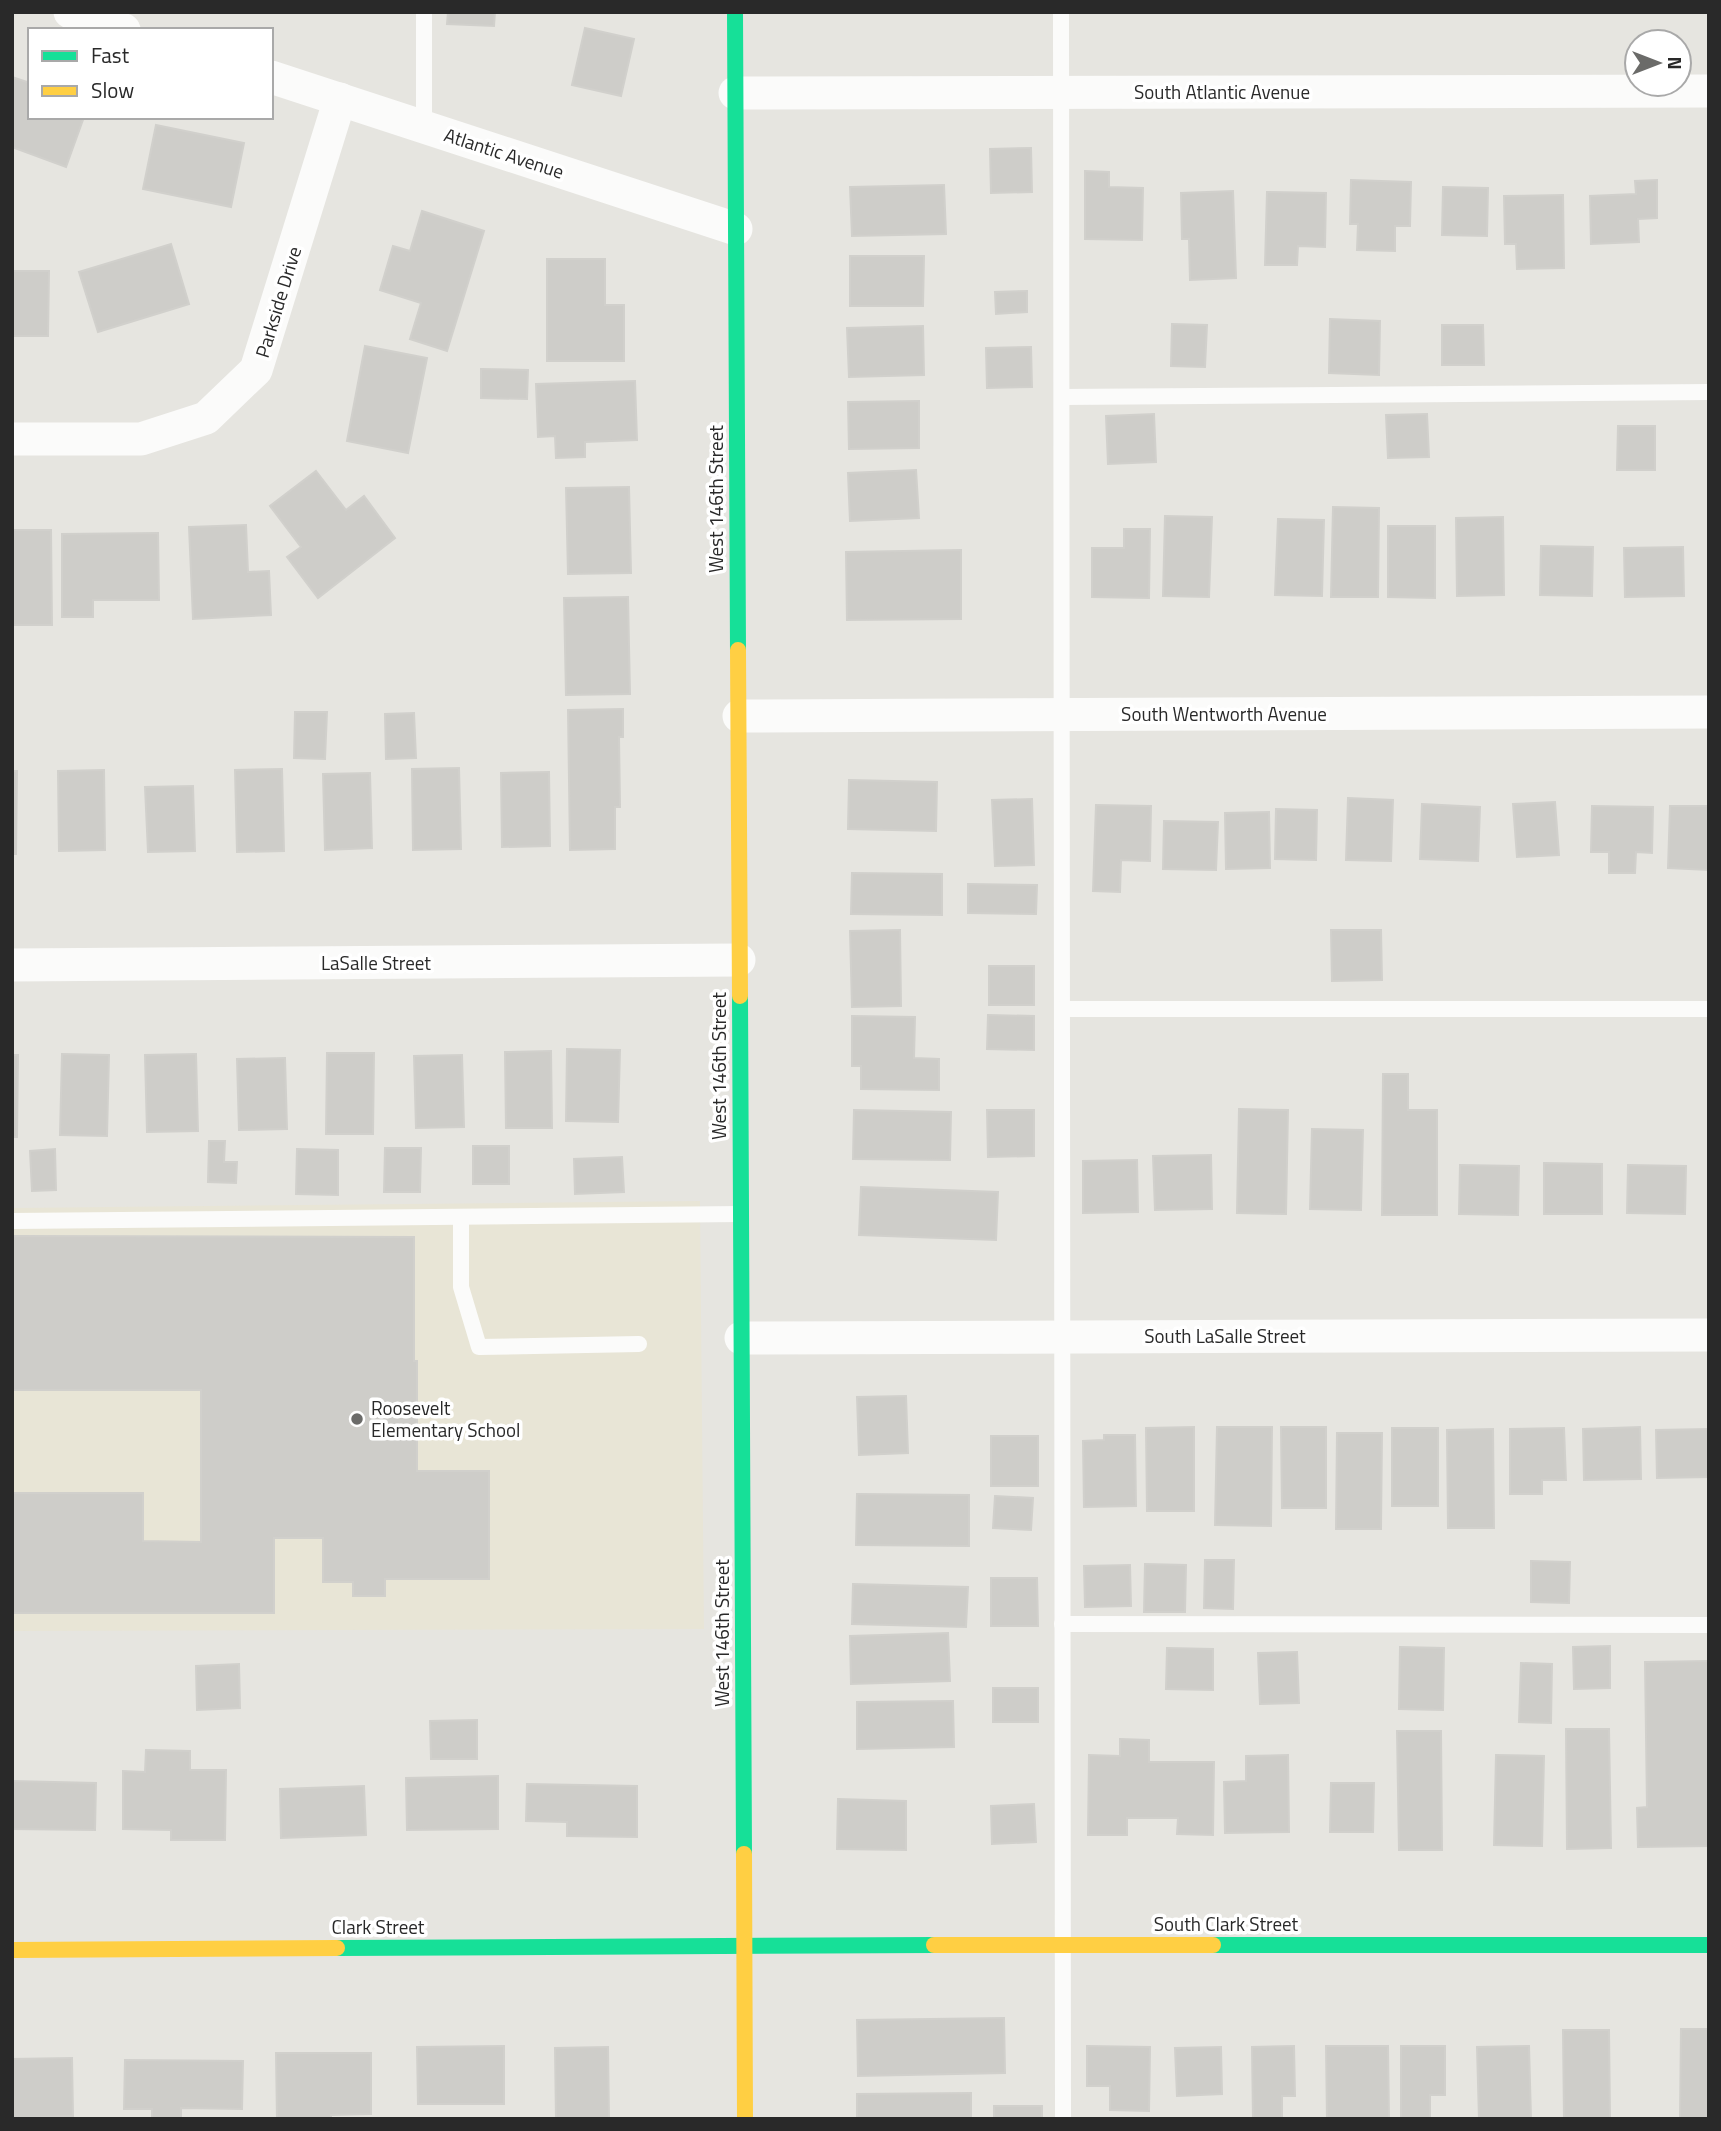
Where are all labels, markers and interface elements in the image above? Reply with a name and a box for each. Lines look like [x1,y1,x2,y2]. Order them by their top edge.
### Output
legend [28,28,273,119]
north arrow [1623,28,1693,98]
text: Fast [91,39,130,71]
text: N [1661,56,1690,70]
text: Slow [91,74,134,106]
street label: South Atlantic Avenue [1134,77,1310,106]
street label: Atlantic Avenue [440,119,568,186]
street label: Parkside Drive [247,243,308,361]
street label: West 146th Street [701,425,730,573]
street label: South Wentworth Avenue [1121,699,1327,728]
street label: LaSalle Street [321,948,431,977]
street label: West 146th Street [704,992,733,1140]
street label: South LaSalle Street [1144,1321,1306,1350]
place label: Roosevelt Elementary School [371,1393,520,1444]
marker: Roosevelt Elementary School [349,1411,365,1427]
street label: West 146th Street [707,1559,736,1707]
street label: South Clark Street [1154,1909,1299,1938]
street label: Clark Street [331,1912,425,1941]

